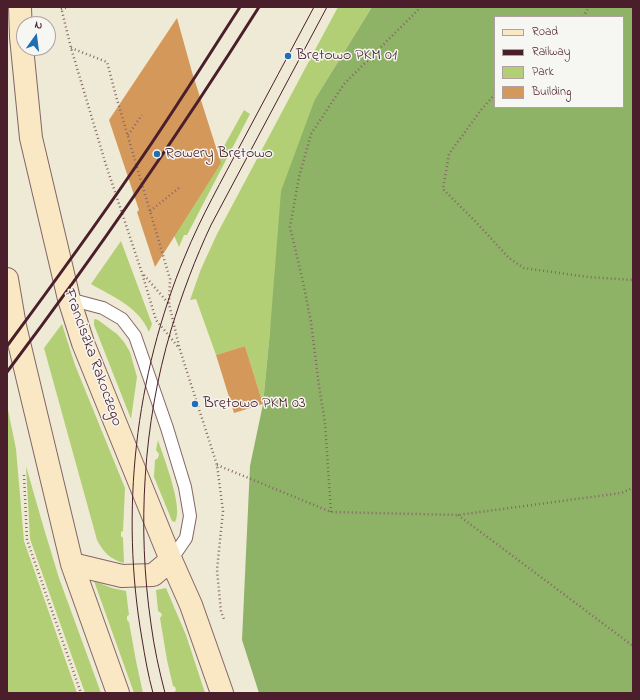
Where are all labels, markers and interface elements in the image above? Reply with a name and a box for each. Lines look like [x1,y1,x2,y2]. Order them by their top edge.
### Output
north arrow [16,16,56,56]
legend [494,16,624,108]
text: N [33,17,44,34]
text: Road [532,23,558,41]
text: Railway [532,43,570,61]
place label: Brętowo PKM 01 [296,46,397,66]
marker: Brętowo PKM 01 [283,51,293,61]
text: Park [532,63,554,81]
text: Building [532,83,571,101]
place label: Rowery Brętowo [165,144,273,164]
marker: Rowery Brętowo [152,149,162,159]
street label: Franciszka Rakoczego [58,287,126,429]
place label: Brętowo PKM 03 [203,394,306,414]
marker: Brętowo PKM 03 [190,399,200,409]

